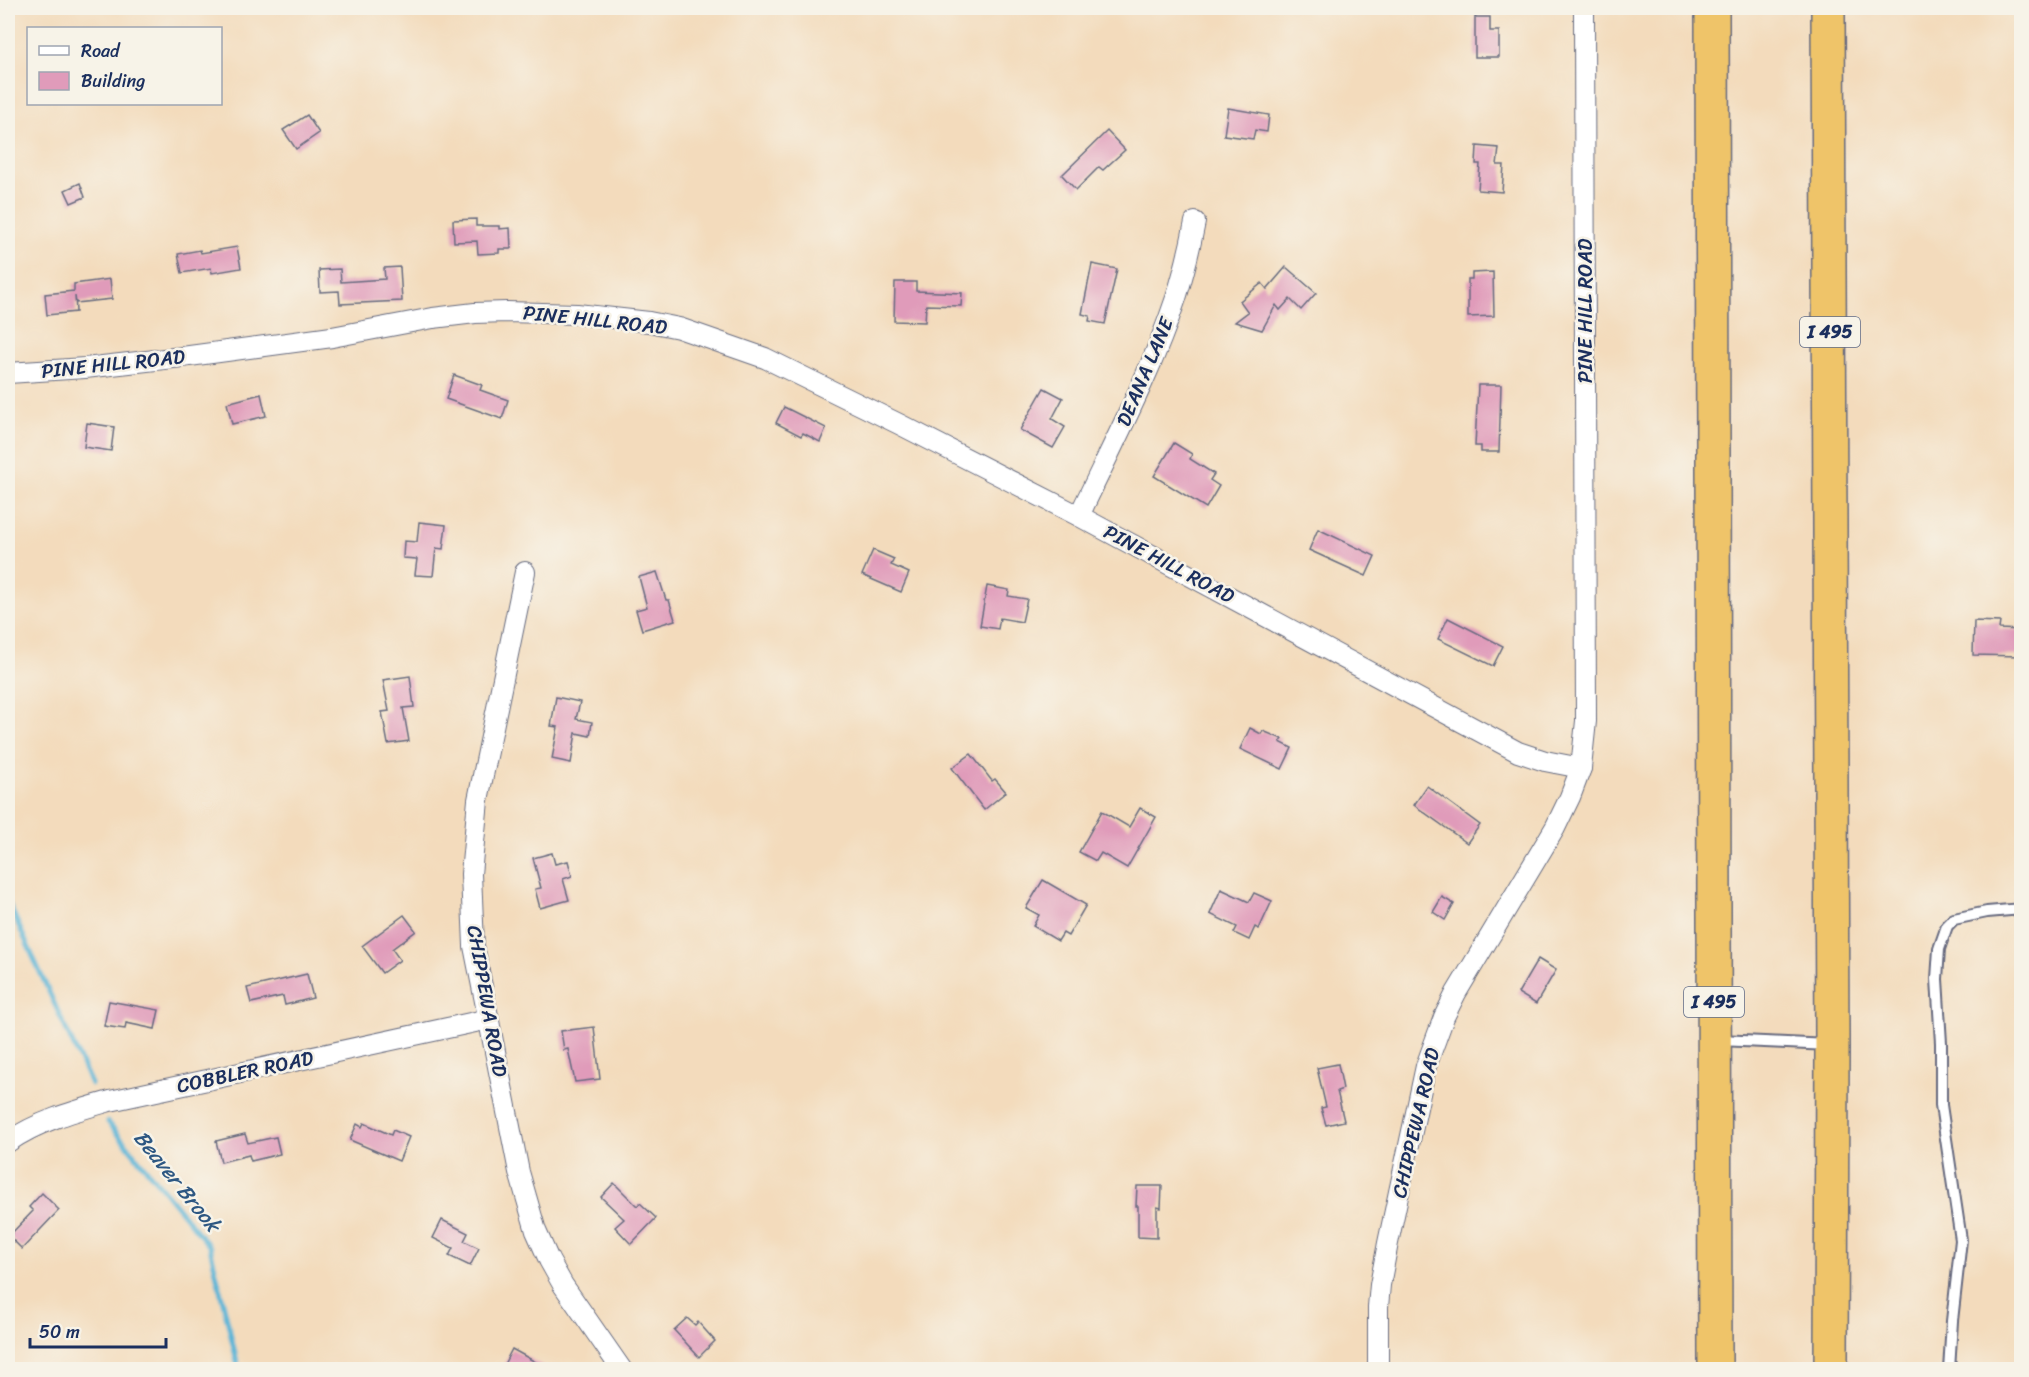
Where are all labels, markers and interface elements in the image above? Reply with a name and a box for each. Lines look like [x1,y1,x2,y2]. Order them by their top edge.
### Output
legend [27,27,222,105]
text: Road [81,35,121,67]
text: Building [81,65,145,97]
street label: PINE HILL ROAD [1568,239,1603,383]
street label: PINE HILL ROAD [521,295,669,345]
street label: DEANA LANE [1106,310,1184,432]
road number: I 495 [1800,317,1860,347]
street label: PINE HILL ROAD [39,339,187,389]
street label: PINE HILL ROAD [1097,515,1241,613]
street label: CHIPPEWA ROAD [456,923,518,1079]
road number: I 495 [1684,987,1744,1017]
street label: COBBLER ROAD [174,1040,317,1104]
street label: CHIPPEWA ROAD [1382,1044,1450,1201]
water label: Beaver Brook [124,1121,232,1243]
scale bar [30,1311,166,1349]
text: 50 m [39,1316,80,1348]

